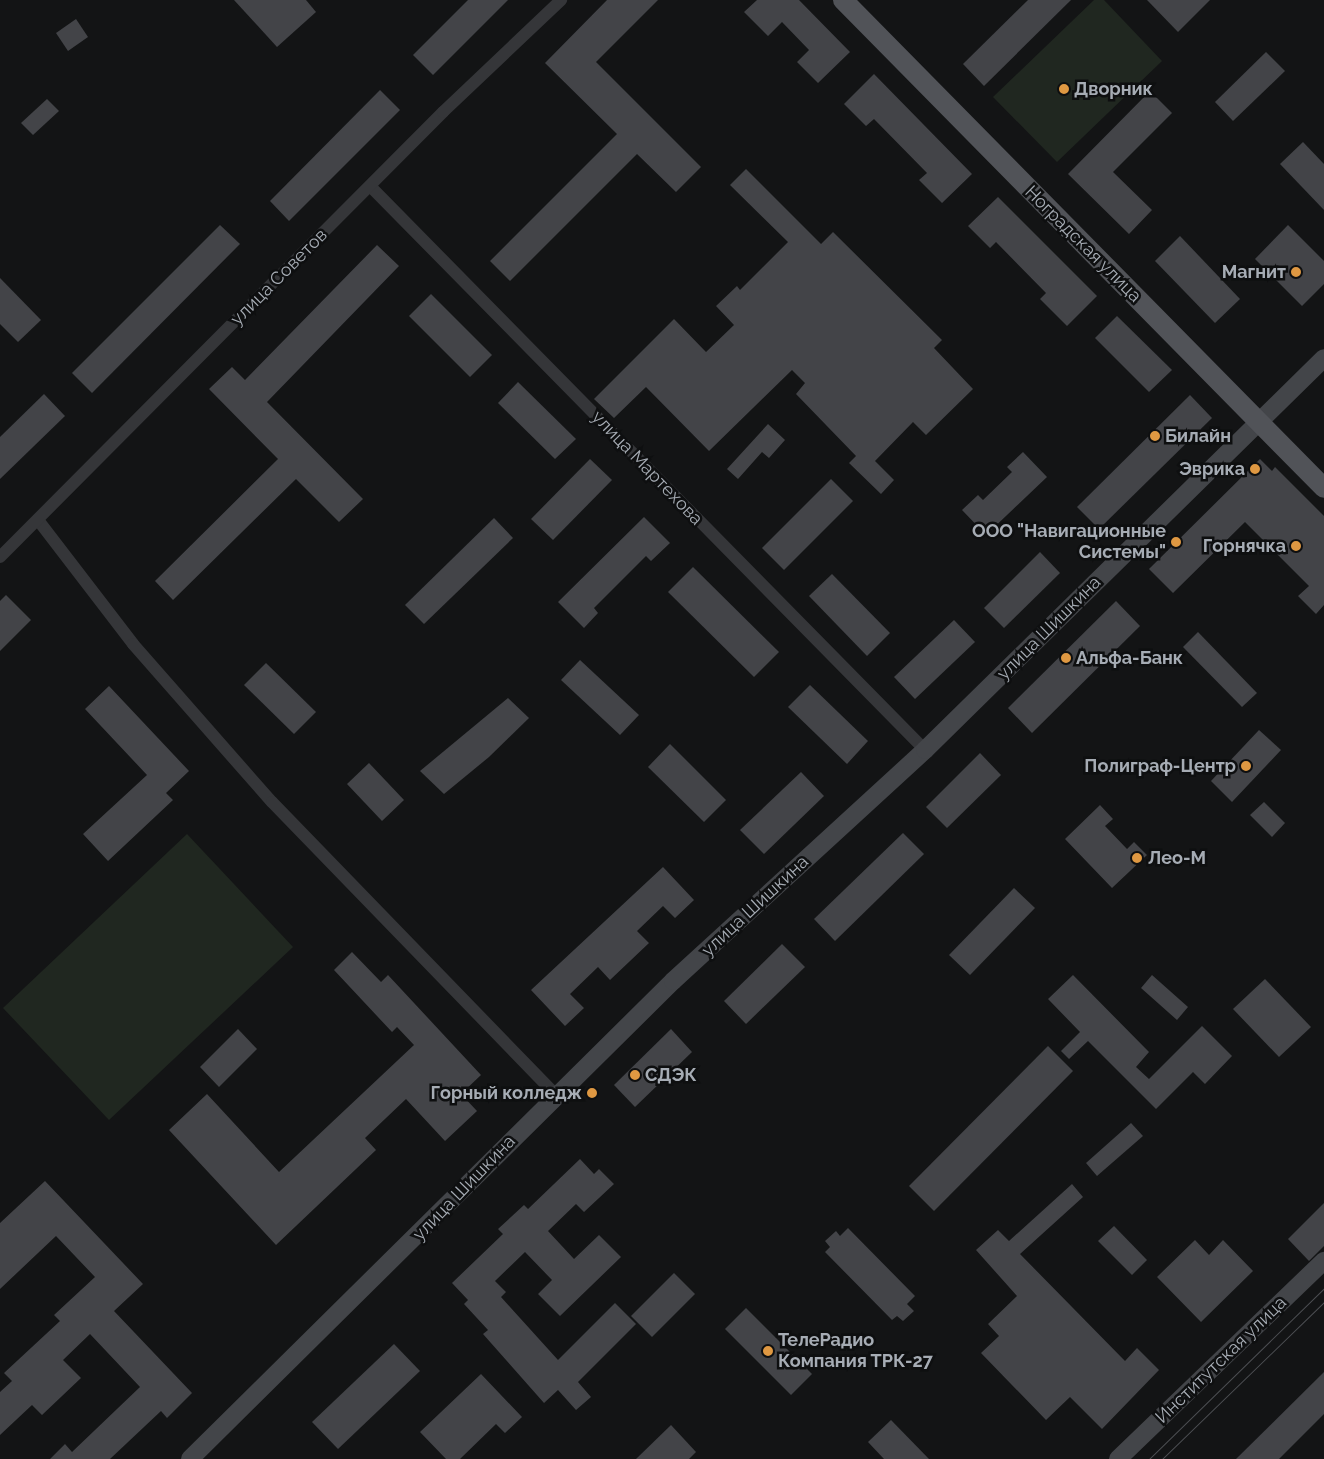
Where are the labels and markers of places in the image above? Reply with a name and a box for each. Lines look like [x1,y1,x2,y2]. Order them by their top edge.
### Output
place label: Дворник [1074,78,1153,100]
marker: Дворник [1058,83,1070,95]
place label: Магнит [1222,261,1286,283]
marker: Магнит [1290,266,1302,278]
place label: Билайн [1165,425,1231,447]
marker: Билайн [1149,430,1161,442]
place label: Эврика [1179,458,1245,480]
marker: Эврика [1249,463,1261,475]
place label: ООО "Навигационные Системы" [972,521,1166,564]
place label: Горнячка [1203,535,1286,557]
marker: ООО "Навигационные Системы" [1170,536,1182,548]
marker: Горнячка [1290,540,1302,552]
place label: Альфа-Банк [1076,647,1183,669]
marker: Альфа-Банк [1060,652,1072,664]
place label: Полиграф-Центр [1084,755,1236,777]
marker: Полиграф-Центр [1240,760,1252,772]
place label: Лео-М [1148,847,1206,869]
marker: Лео-М [1130,851,1144,865]
place label: СДЭК [645,1064,697,1086]
marker: СДЭК [629,1069,641,1081]
place label: Горный колледж [430,1082,582,1104]
marker: Горный колледж [586,1087,598,1099]
place label: ТелеРадио Компания ТРК-27 [778,1330,933,1372]
marker: ТелеРадио Компания ТРК-27 [762,1345,774,1357]

